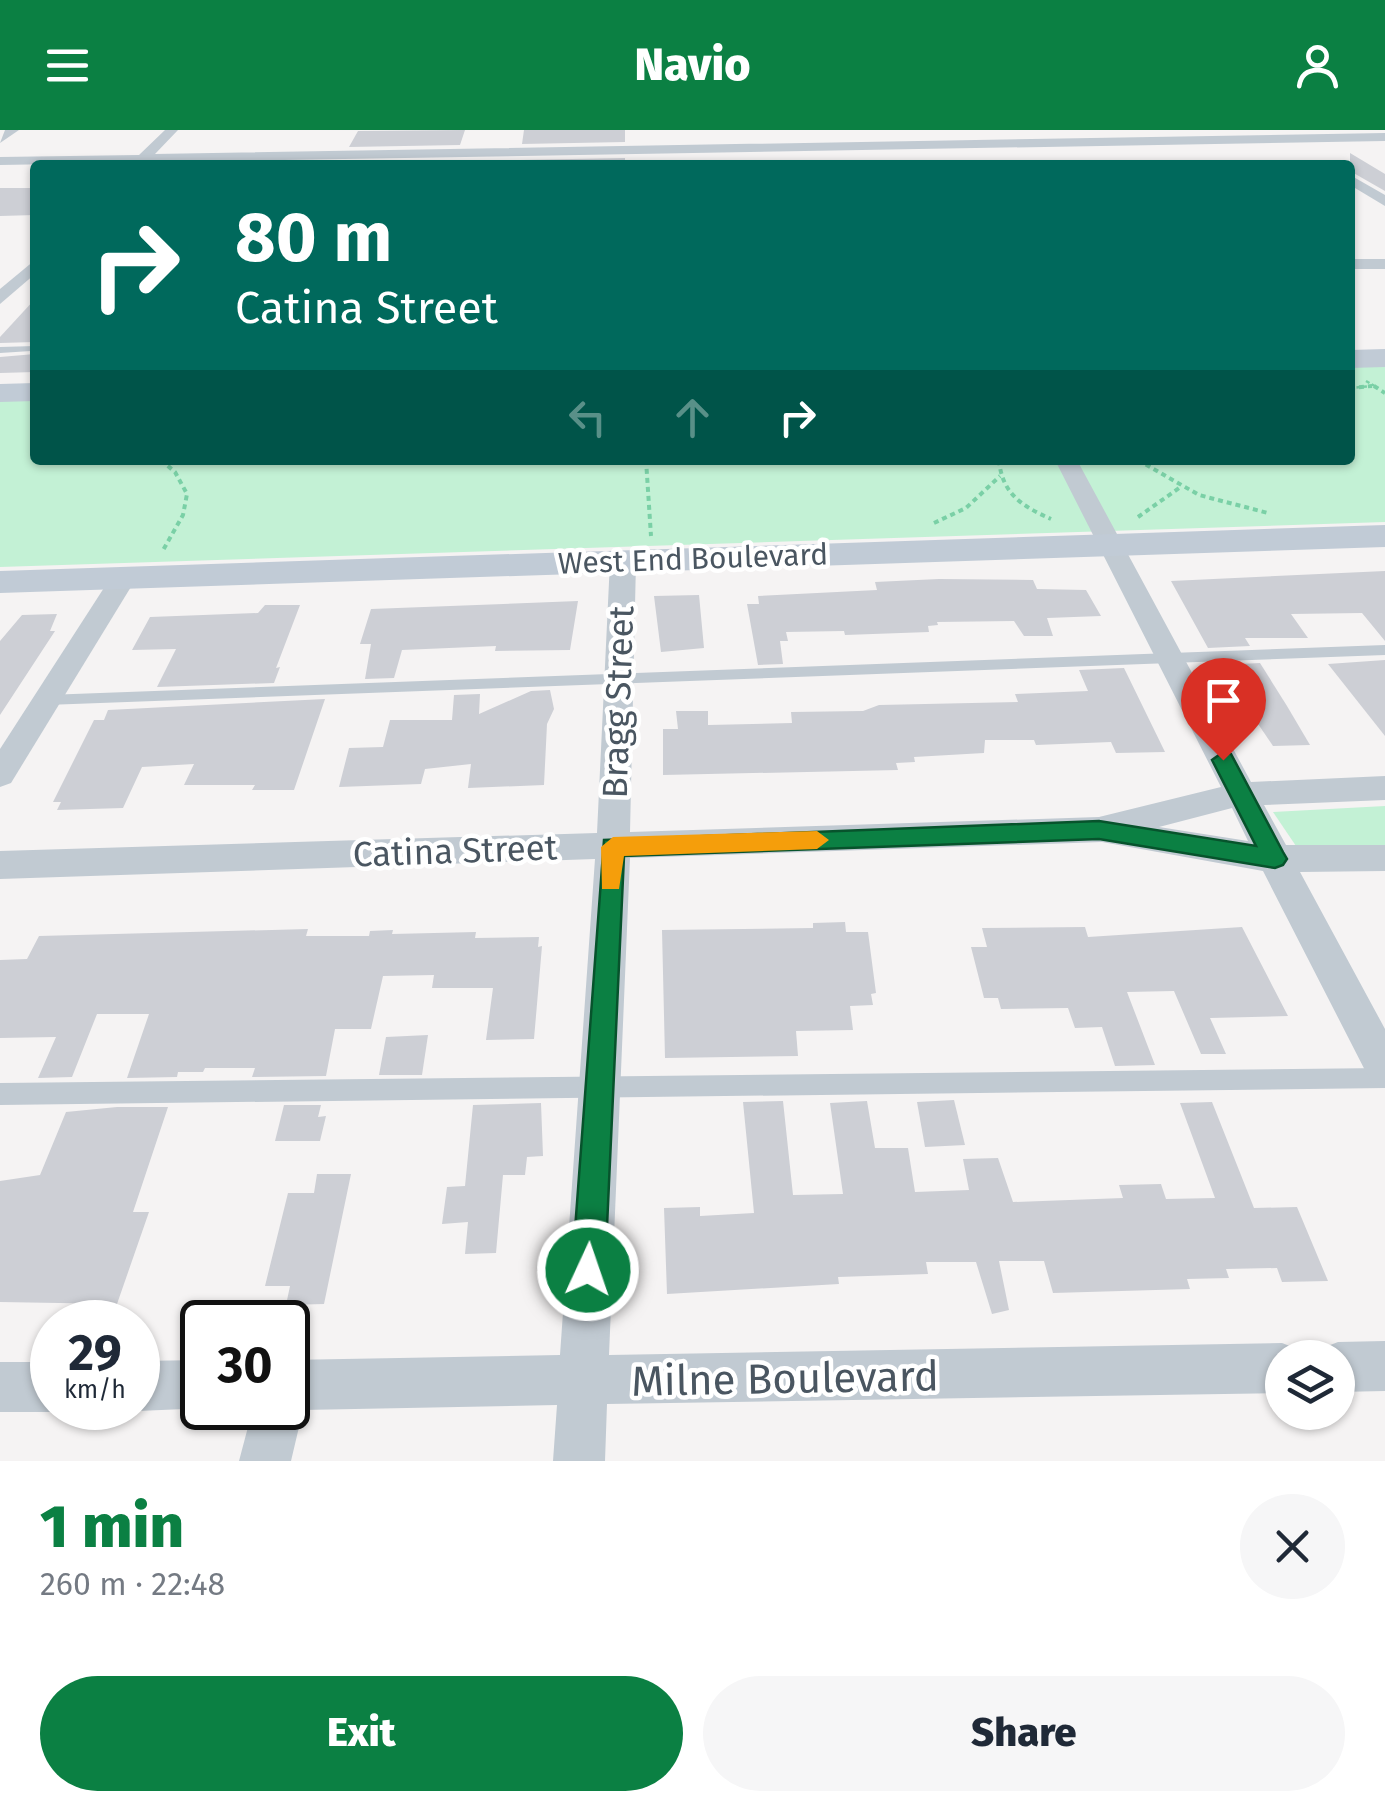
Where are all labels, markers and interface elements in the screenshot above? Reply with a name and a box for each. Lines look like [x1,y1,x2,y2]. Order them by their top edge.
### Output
icon: menu [40,38,95,93]
text: Navio [634,38,751,92]
icon: person [1290,38,1345,93]
text: 80 m [235,196,392,280]
icon: right [70,200,200,330]
text: Catina Street [235,281,498,335]
icon: left [560,390,615,445]
icon: ahead [665,390,720,445]
icon: right [770,390,825,445]
street label: West End Boulevard [557,536,829,582]
street label: Bragg Street [594,605,642,799]
pin [1181,658,1266,761]
icon: arrive [1196,673,1251,728]
street label: Catina Street [352,826,558,876]
position arrow [536,1218,640,1322]
speed limit sign: 30 [180,1300,310,1430]
text: 29 [68,1323,122,1383]
map controls [1265,1340,1355,1430]
button: layers [1265,1340,1355,1430]
street label: Milne Boulevard [631,1351,939,1407]
text: km/h [64,1375,126,1405]
text: 1 min [40,1491,184,1563]
button: close [1240,1494,1345,1599]
text: 260 m · 22:48 [40,1565,225,1603]
button: Exit [40,1676,683,1791]
button: Share [703,1676,1345,1791]

